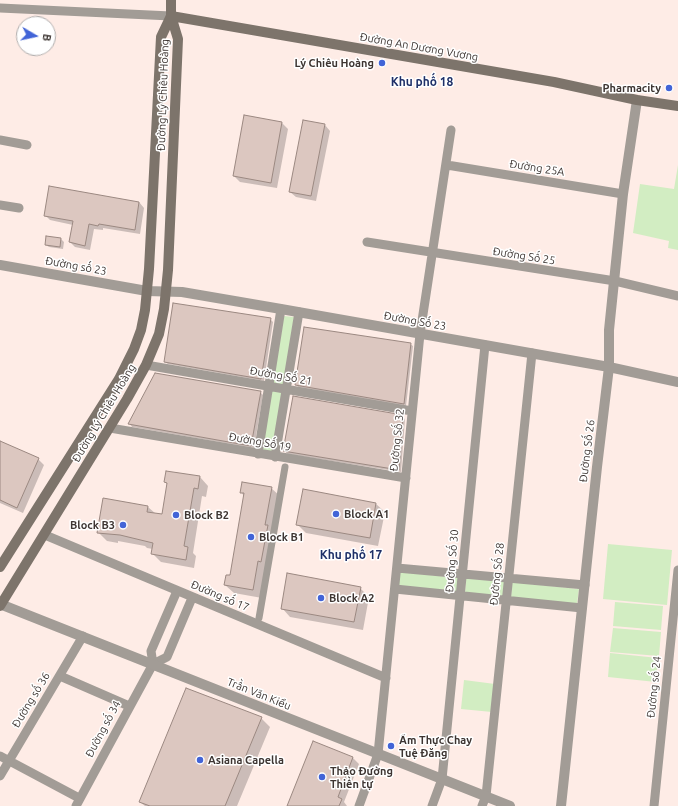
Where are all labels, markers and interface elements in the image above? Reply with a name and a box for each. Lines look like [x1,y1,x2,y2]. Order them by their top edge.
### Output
north arrow [16,16,56,56]
street label: Đường An Dương Vương [359,30,479,64]
text: B [40,33,53,42]
street label: Đường Lý Chiêu Hoàng [154,39,172,151]
place label: Lý Chiêu Hoàng [295,56,374,70]
marker: Lý Chiêu Hoàng [377,58,387,68]
district label: Khu phố 18 [391,75,453,89]
place label: Pharmacity [603,81,661,95]
marker: Pharmacity [664,83,674,93]
street label: Đường 25A [509,157,565,179]
street label: Đường Số 25 [492,245,556,267]
street label: Đường số 23 [44,254,108,278]
street label: Đường Số 23 [383,309,447,333]
street label: Đường Lý Chiêu Hoàng [69,362,139,464]
street label: Đường Số 21 [249,364,313,388]
street label: Đường Số 32 [387,408,407,472]
street label: Đường Số 26 [577,419,597,483]
street label: Đường Số 19 [228,430,292,454]
place label: Block A1 [344,507,389,521]
place label: Block B2 [184,508,229,522]
marker: Block A1 [331,509,341,519]
marker: Block B2 [171,510,181,520]
place label: Block B3 [70,518,115,532]
marker: Block B3 [118,520,128,530]
street label: Đường Số 30 [443,529,461,593]
place label: Block B1 [259,530,304,544]
marker: Block B1 [246,532,256,542]
street label: Đường Số 28 [487,542,507,606]
district label: Khu phố 17 [320,548,382,562]
street label: Đường số 17 [189,578,251,614]
place label: Block A2 [329,591,374,605]
marker: Block A2 [316,593,326,603]
street label: Đường số 24 [644,655,664,719]
street label: Đường số 36 [9,670,53,730]
street label: Trần Văn Kiểu [225,675,293,713]
street label: Đường số 34 [83,698,123,760]
place label: Ẩm Thực Chay Tuệ Đăng [399,733,472,759]
marker: Ẩm Thực Chay Tuệ Đăng [386,741,396,751]
place label: Asiana Capella [208,753,284,767]
marker: Asiana Capella [195,755,205,765]
place label: Thảo Đường Thiền tự [330,764,393,790]
marker: Thảo Đường Thiền tự [317,772,327,782]

